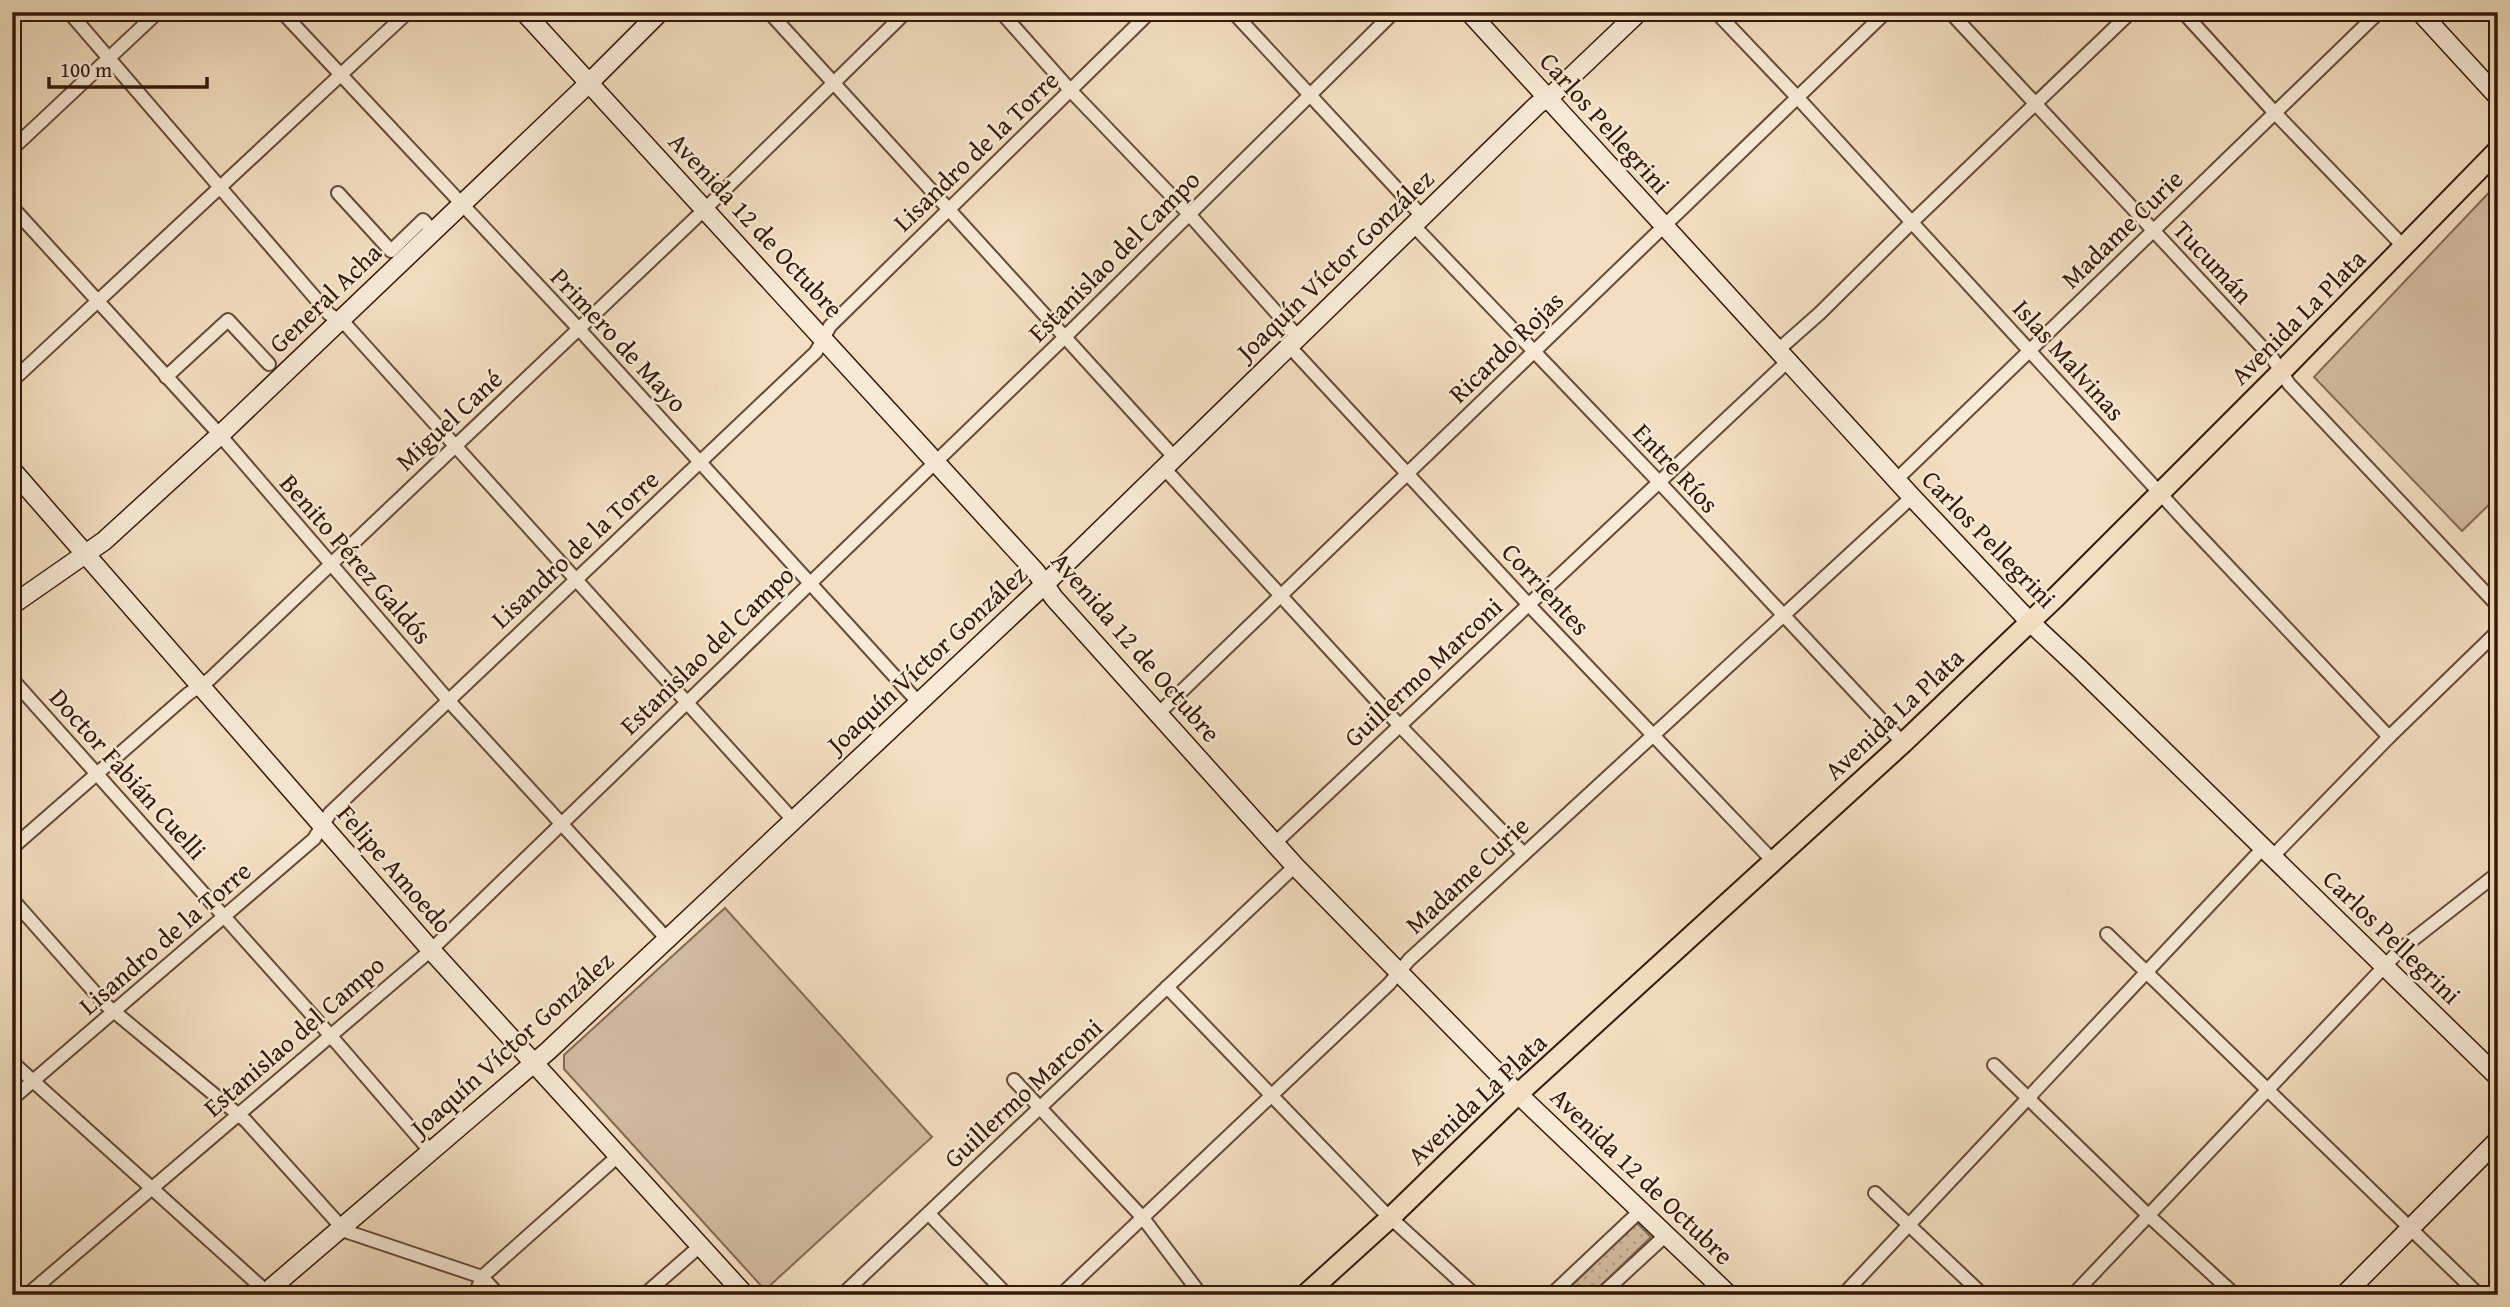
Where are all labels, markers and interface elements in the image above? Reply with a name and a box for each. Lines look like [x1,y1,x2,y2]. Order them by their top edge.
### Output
street label: Carlos Pellegrini [1531,43,1680,202]
scale bar [49,46,206,90]
text: 100 m [60,54,112,85]
street label: Lisandro de la Torre [884,61,1067,240]
street label: Avenida 12 de Octubre [660,123,853,326]
street label: Joaquín Víctor González [1225,160,1442,372]
street label: Madame Curie [2052,160,2192,297]
street label: Estanislao del Campo [1019,161,1209,351]
street label: Tucumán [2164,211,2263,313]
street label: General Acha [259,233,390,362]
street label: Avenida La Plata [2221,239,2375,394]
street label: Primero de Mayo [542,258,697,421]
street label: Ricardo Rojas [1439,281,1572,412]
street label: Islas Malvinas [2004,290,2135,429]
street label: Miguel Cané [386,360,511,480]
street label: Entre Ríos [1624,414,1728,522]
street label: Lisandro de la Torre [482,460,668,637]
street label: Carlos Pellegrini [1913,461,2066,617]
street label: Benito Pérez Galdós [271,465,442,653]
street label: Corrientes [1493,533,1600,644]
street label: Avenida 12 de Octubre [1042,543,1230,751]
street label: Joaquín Víctor González [816,555,1036,764]
street label: Estanislao del Campo [610,556,803,743]
street label: Guillermo Marconi [1334,587,1511,756]
street label: Avenida La Plata [1815,638,1973,789]
street label: Doctor Fabián Cuelli [41,679,216,868]
street label: Felipe Amoedo [328,795,463,942]
street label: Madame Curie [1396,807,1538,943]
street label: Lisandro de la Torre [70,852,260,1024]
street label: Carlos Pellegrini [2314,860,2470,1013]
street label: Joaquín Víctor González [399,942,622,1148]
street label: Estanislao del Campo [194,946,393,1126]
street label: Guillermo Marconi [934,1008,1111,1177]
street label: Avenida La Plata [1398,1023,1556,1174]
street label: Avenida 12 de Octubre [1542,1078,1743,1274]

